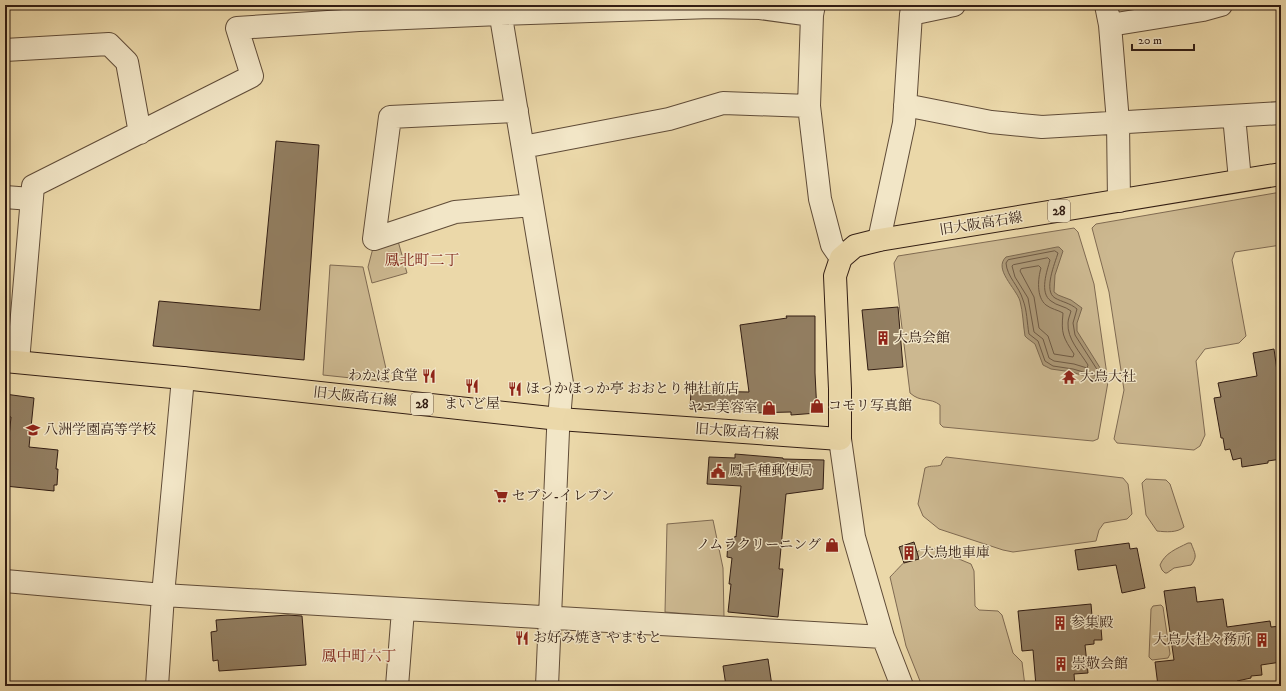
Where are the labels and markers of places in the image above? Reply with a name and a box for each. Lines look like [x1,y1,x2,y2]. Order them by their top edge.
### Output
place label: 大鳥会館 [894,329,950,347]
building icon: 大鳥会館 [875,330,891,346]
place label: わかば食堂 [348,367,418,385]
restaurant icon: わかば食堂 [421,368,437,384]
place label: 大鳥大社 [1080,368,1136,386]
temple icon: 大鳥大社 [1061,369,1077,385]
restaurant icon: まいど屋 [464,378,480,394]
place label: ほっかほっか亭 おおとり神社前店 [526,380,739,398]
restaurant icon: ほっかほっか亭 おおとり神社前店 [507,381,523,397]
place label: まいど屋 [444,395,500,413]
place label: コモリ写真館 [828,397,912,415]
shop icon: コモリ写真館 [809,398,825,414]
place label: ヤエ美容室 [688,399,758,417]
shop icon: ヤエ美容室 [761,400,777,416]
place label: 八洲学園高等学校 [44,421,156,439]
school or university icon: 八洲学園高等学校 [25,422,41,438]
place label: 鳳千種郵便局 [729,462,813,480]
public building icon: 鳳千種郵便局 [710,463,726,479]
place label: セブン-イレブン [512,487,615,505]
supermarket icon: セブン-イレブン [493,488,509,504]
place label: ノムラクリーニング [696,536,821,554]
shop icon: ノムラクリーニング [824,537,840,553]
place label: 大鳥地車庫 [920,544,990,562]
building icon: 大鳥地車庫 [901,545,917,561]
place label: 参集殿 [1071,614,1113,632]
building icon: 参集殿 [1052,615,1068,631]
place label: お好み焼き やまもと [533,629,662,647]
restaurant icon: お好み焼き やまもと [514,630,530,646]
place label: 大鳥大社々務所 [1153,631,1251,649]
building icon: 大鳥大社々務所 [1254,632,1270,648]
place label: 崇敬会館 [1072,655,1128,673]
building icon: 崇敬会館 [1053,656,1069,672]

